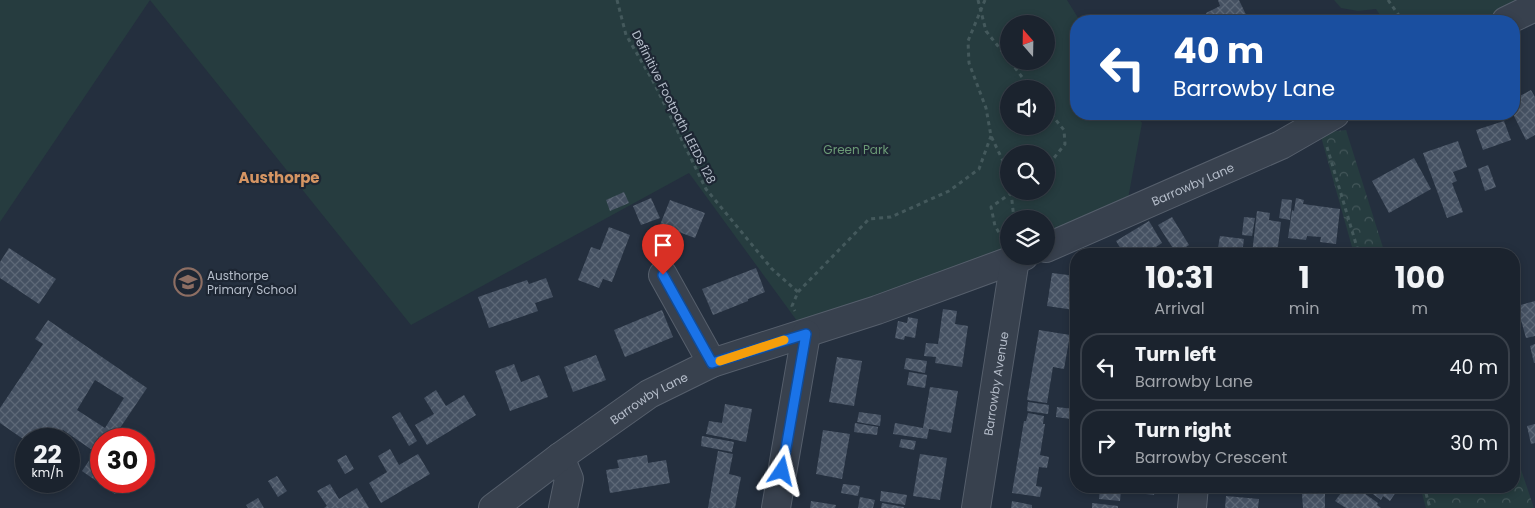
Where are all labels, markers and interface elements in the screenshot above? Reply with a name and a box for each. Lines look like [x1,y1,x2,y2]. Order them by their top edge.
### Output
north arrow [1000,15,1055,70]
map controls [1000,15,1055,265]
text: 40 m [1173,26,1264,75]
street label: Definitive Footpath LEEDS 128 [628,27,720,187]
icon: left [1090,35,1155,100]
text: Barrowby Lane [1173,73,1335,104]
button: sound [1000,80,1055,135]
park label: Green Park [823,141,889,158]
button: search [1000,145,1055,200]
street label: Barrowby Lane [1149,158,1237,209]
district label: Austhorpe [238,167,320,188]
button: layers [1000,210,1055,265]
pin [642,224,684,275]
icon: arrive [649,231,677,259]
text: 10:31 [1145,256,1214,299]
text: 1 [1299,256,1310,299]
text: 100 [1395,256,1445,299]
school or university icon: Austhorpe Primary School [173,267,203,297]
place label: Austhorpe Primary School [207,267,297,298]
text: Arrival [1154,297,1205,320]
text: min [1289,297,1320,320]
text: m [1412,297,1428,320]
street label: Barrowby Avenue [979,330,1012,437]
text: Turn left [1135,341,1216,368]
icon: left [1092,353,1120,381]
text: 40 m [1449,354,1498,381]
street label: Barrowby Lane [606,368,690,428]
text: Barrowby Lane [1135,370,1253,393]
text: Turn right [1135,417,1231,444]
speed limit sign: 30 [90,428,155,493]
icon: right [1092,429,1120,457]
text: 30 m [1450,430,1498,457]
text: 22 [33,437,62,472]
position arrow [755,444,807,496]
text: Barrowby Crescent [1135,446,1287,469]
text: km/h [32,464,63,481]

